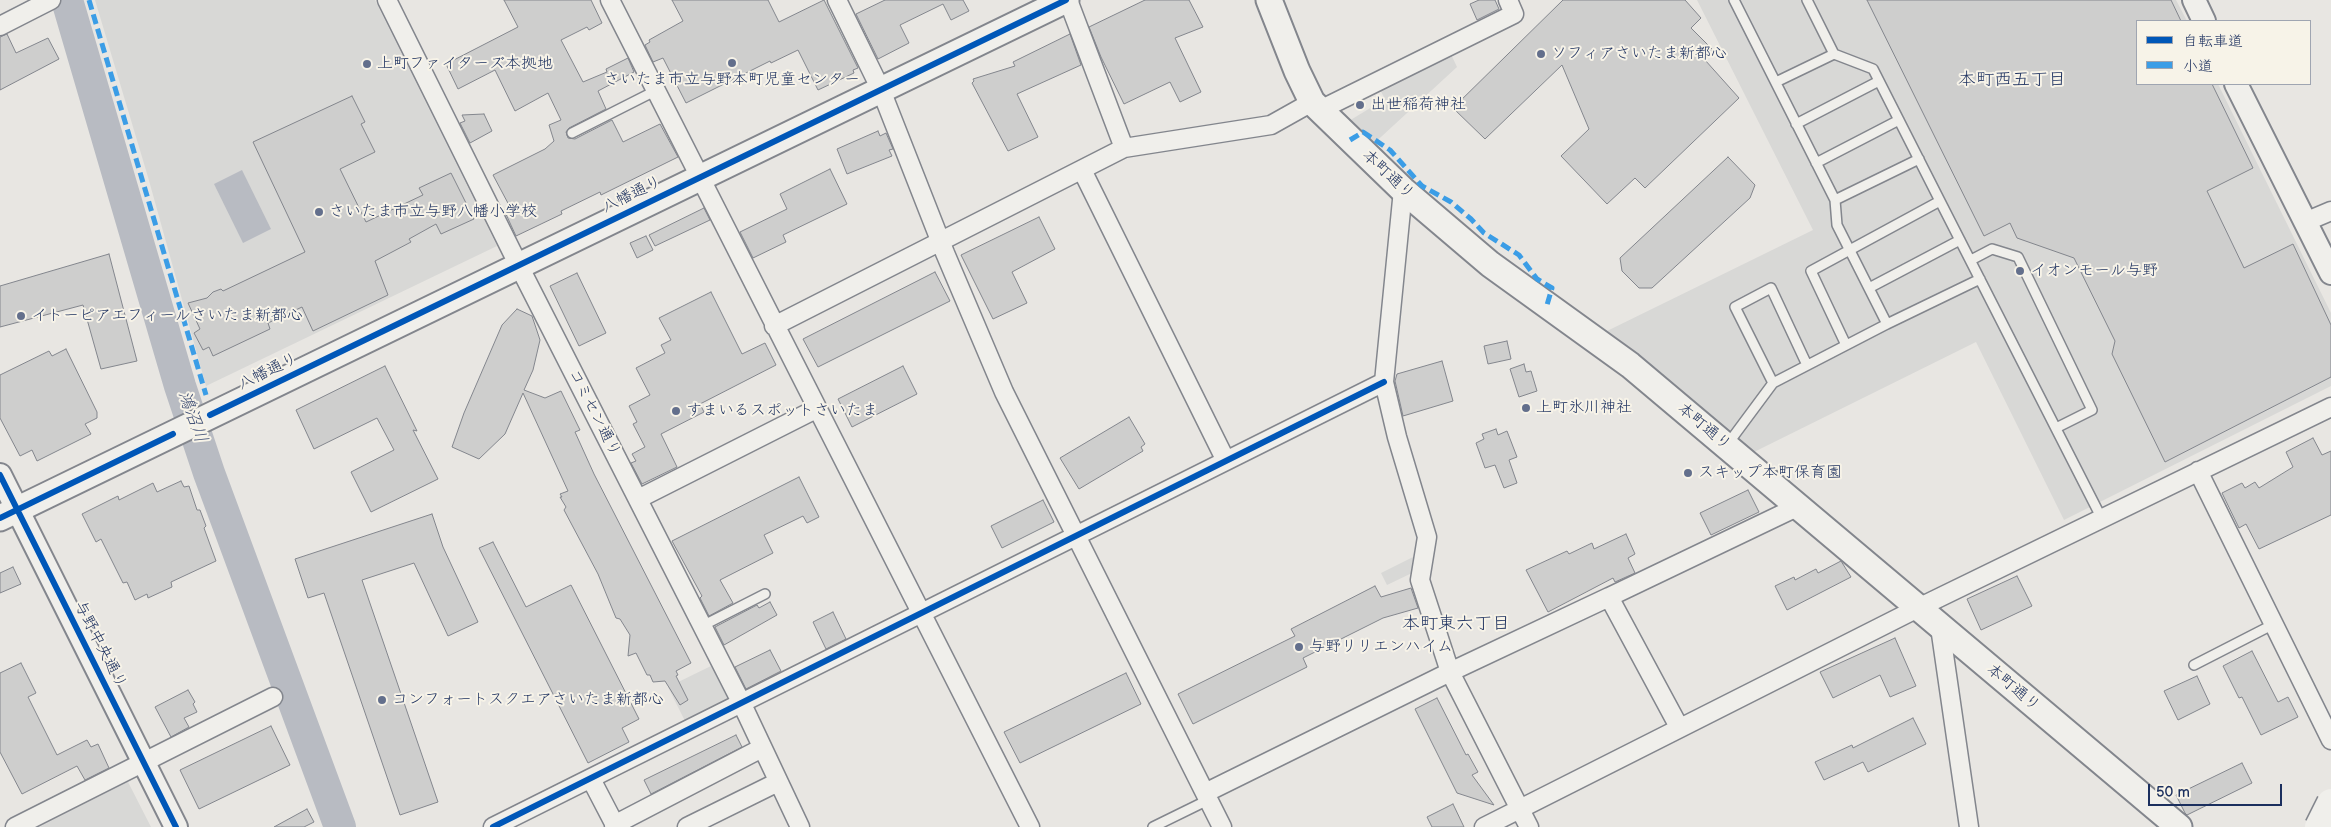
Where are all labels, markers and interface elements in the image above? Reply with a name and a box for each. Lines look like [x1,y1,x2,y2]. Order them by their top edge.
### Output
legend [2136,20,2311,85]
text: 自転車道 [2183,32,2243,51]
place label: ソフィアさいたま新都心 [1551,44,1727,64]
marker: ソフィアさいたま新都心 [1535,48,1547,60]
place label: 上町ファイターズ本拠地 [377,54,553,74]
marker: さいたま市立与野本町児童センター [726,57,738,69]
text: 小道 [2183,57,2213,76]
marker: 上町ファイターズ本拠地 [361,58,373,70]
district label: 本町西五丁目 [1958,69,2066,91]
place label: さいたま市立与野本町児童センター [604,70,860,90]
place label: 出世稲荷神社 [1370,95,1466,115]
marker: 出世稲荷神社 [1354,99,1366,111]
street label: 本町通り [1358,146,1418,204]
street label: 八幡通り [599,172,665,218]
place label: さいたま市立与野八幡小学校 [329,202,537,222]
marker: さいたま市立与野八幡小学校 [313,206,325,218]
place label: イオンモール与野 [2030,261,2158,281]
marker: イオンモール与野 [2014,265,2026,277]
place label: イトーピアエフィールさいたま新都心 [31,306,303,326]
marker: イトーピアエフィールさいたま新都心 [15,310,27,322]
street label: 八幡通り [235,349,301,395]
street label: コミセン通り [564,366,624,460]
water label: 鴻沼川 [173,388,211,446]
place label: 上町氷川神社 [1536,398,1632,418]
street label: 本町通り [1673,399,1735,455]
place label: すまいるスポットさいたま [686,401,878,421]
marker: 上町氷川神社 [1520,402,1532,414]
marker: すまいるスポットさいたま [670,405,682,417]
place label: スキップ本町保育園 [1698,463,1842,483]
marker: スキップ本町保育園 [1682,467,1694,479]
street label: 与野中央通り [70,598,130,692]
district label: 本町東六丁目 [1402,613,1510,635]
place label: 与野リリエンハイム [1309,637,1453,657]
marker: 与野リリエンハイム [1293,641,1305,653]
street label: 本町通り [1982,660,2044,716]
place label: コンフォートスクエアさいたま新都心 [392,690,664,710]
marker: コンフォートスクエアさいたま新都心 [376,694,388,706]
scale bar [2151,774,2285,806]
text: 50 m [2156,783,2190,802]

